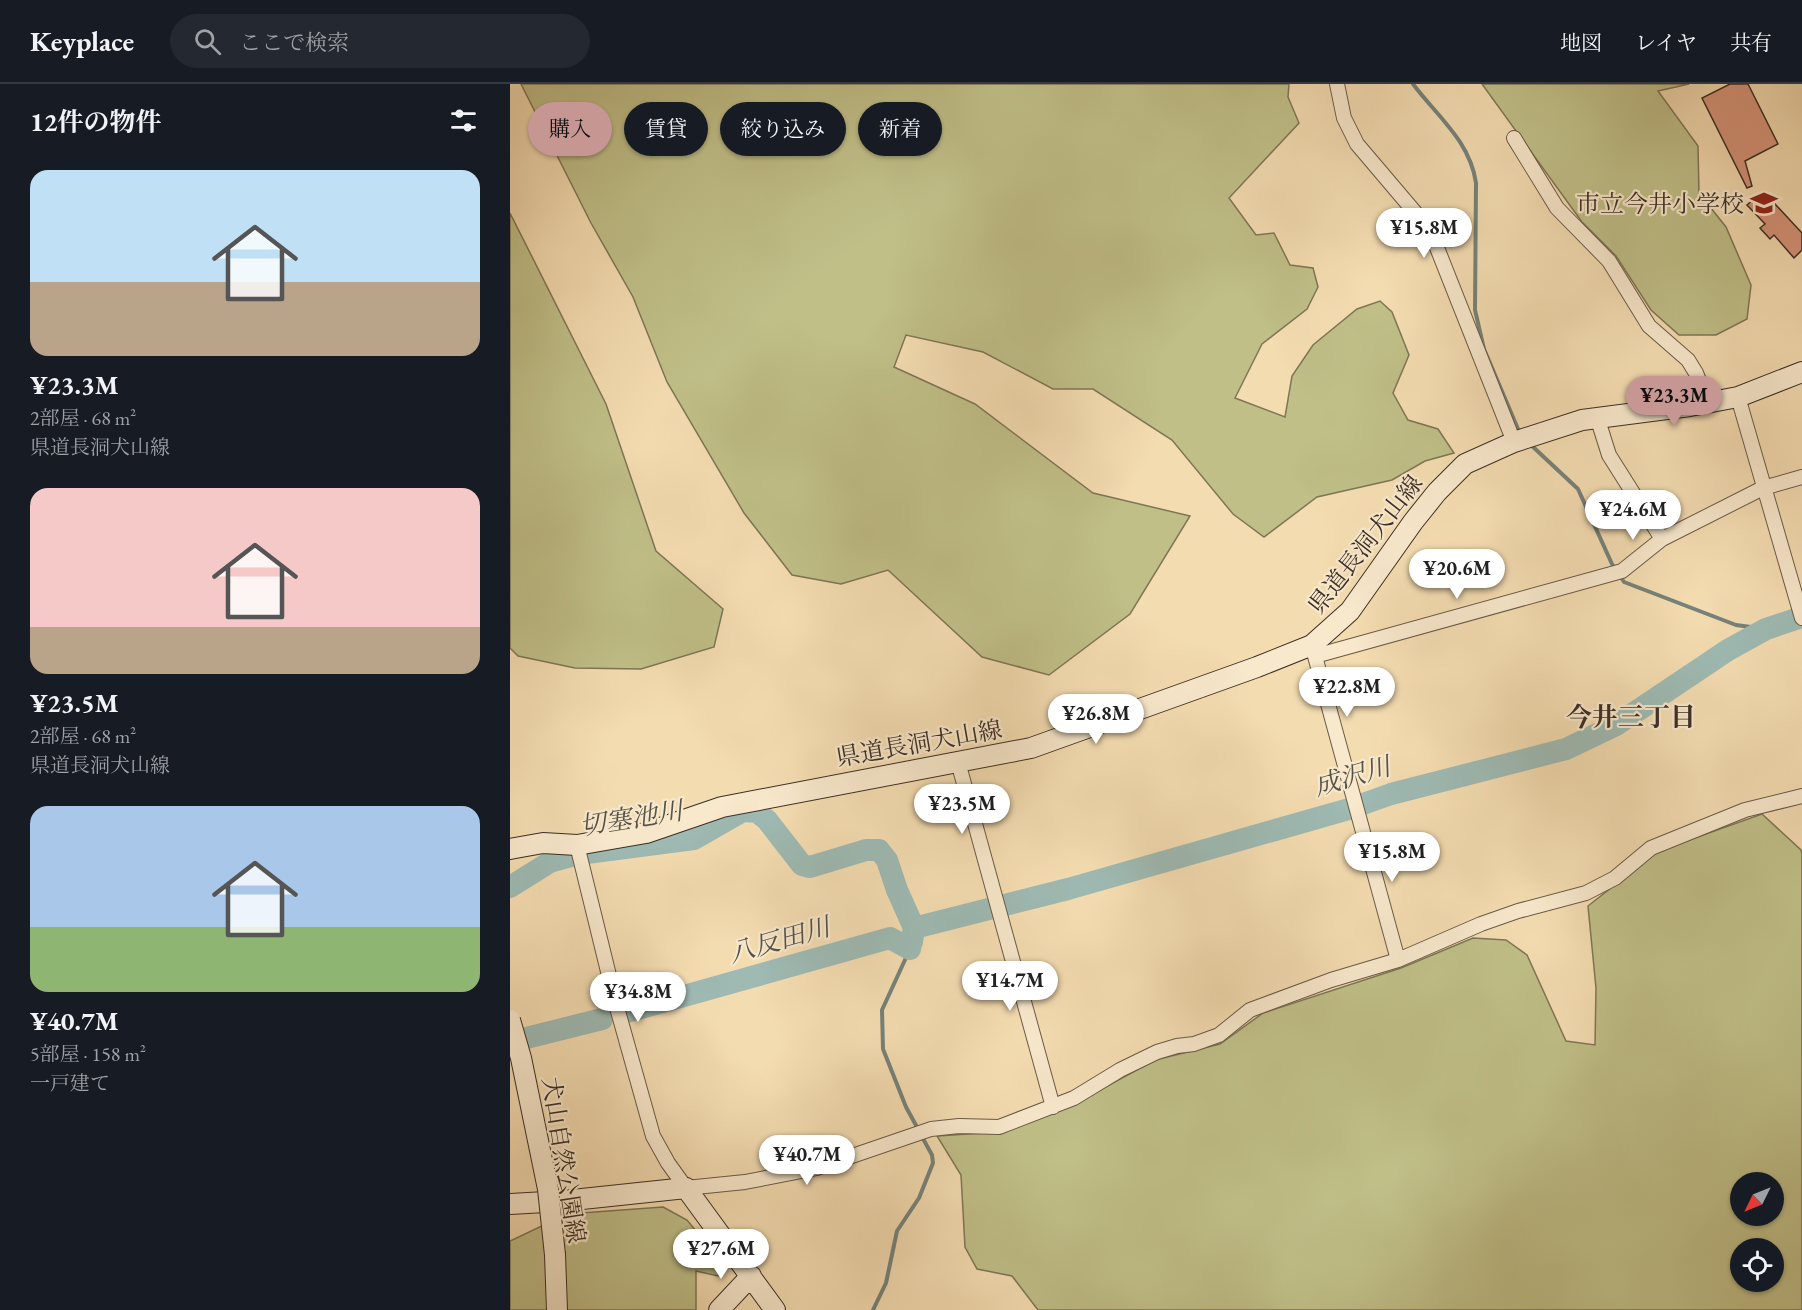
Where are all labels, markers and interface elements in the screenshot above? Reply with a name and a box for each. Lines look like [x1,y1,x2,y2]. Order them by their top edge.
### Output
search box [170,14,590,68]
text: Keyplace [30,23,134,59]
icon: search [191,25,224,58]
text: ここで検索 [239,28,349,57]
text: 地図 [1560,29,1602,56]
text: レイヤ [1635,29,1697,56]
text: 共有 [1730,29,1772,56]
chip: 購入 [528,102,612,156]
chip: 賃貸 [624,102,708,156]
chip: 絞り込み [720,102,846,156]
chip: 新着 [858,102,942,156]
icon: filters [447,104,480,137]
text: 12件の物件 [30,105,162,139]
place label: 市立今井小学校 [1576,188,1744,219]
school or university icon: 市立今井小学校 [1749,188,1779,218]
pin: ¥15.8M [1375,208,1473,259]
icon: home [201,209,309,317]
text: ¥15.8M [1390,214,1458,240]
text: ¥23.3M [30,368,119,402]
pin: ¥23.3M [1625,376,1723,427]
text: ¥23.3M [1640,382,1708,408]
text: 2部屋 · 68 m² [30,405,136,431]
text: 県道長洞犬山線 [30,434,170,460]
street label: 県道長洞犬山線 [1301,468,1429,620]
pin: ¥24.6M [1584,490,1682,541]
text: ¥24.6M [1599,496,1667,522]
icon: home [201,527,309,635]
pin: ¥20.6M [1408,549,1506,600]
text: ¥20.6M [1423,555,1491,581]
pin: ¥22.8M [1298,667,1396,718]
text: ¥22.8M [1313,673,1381,699]
text: ¥23.5M [30,686,119,720]
pin: ¥26.8M [1047,694,1145,745]
text: ¥26.8M [1062,700,1130,726]
district label: 今井三丁目 [1566,700,1696,734]
street label: 県道長洞犬山線 [834,713,1004,773]
text: 2部屋 · 68 m² [30,723,136,749]
water label: 成沢川 [1310,748,1397,803]
text: 県道長洞犬山線 [30,752,170,778]
pin: ¥23.5M [913,784,1011,835]
text: ¥23.5M [928,790,996,816]
water label: 切塞池川 [577,793,688,843]
pin: ¥15.8M [1343,832,1441,883]
text: ¥15.8M [1358,838,1426,864]
icon: home [201,845,309,953]
water label: 八反田川 [724,909,837,971]
pin: ¥14.7M [961,961,1059,1012]
text: ¥14.7M [976,967,1044,993]
pin: ¥34.8M [589,972,687,1023]
text: ¥34.8M [604,978,672,1004]
text: ¥40.7M [30,1004,119,1038]
text: 5部屋 · 158 m² [30,1041,146,1067]
text: 一戸建て [30,1070,110,1096]
street label: 犬山自然公園線 [536,1075,592,1245]
pin: ¥40.7M [758,1135,856,1186]
text: ¥40.7M [773,1141,841,1167]
north arrow [1730,1172,1784,1226]
map controls [1730,1172,1784,1292]
pin: ¥27.6M [672,1229,770,1280]
text: ¥27.6M [687,1235,755,1261]
button: locate [1730,1238,1784,1292]

